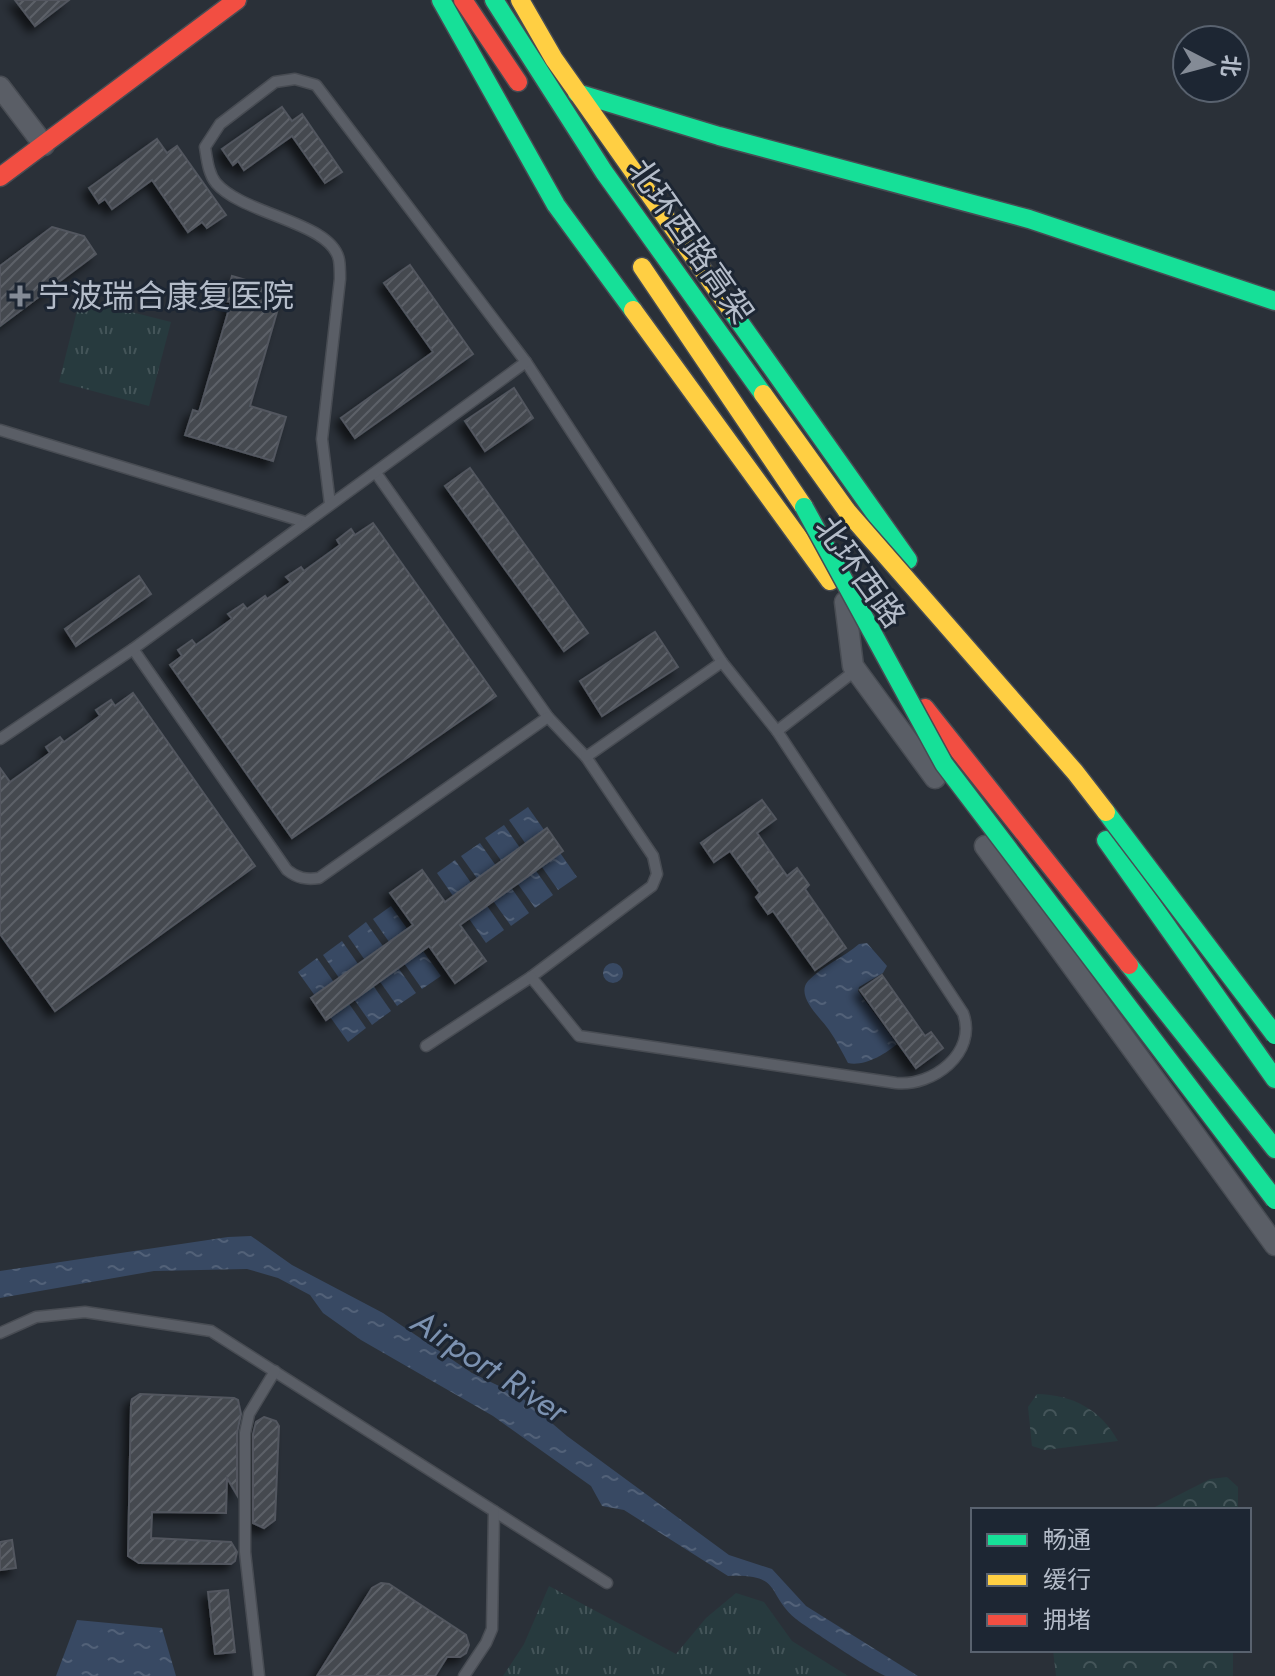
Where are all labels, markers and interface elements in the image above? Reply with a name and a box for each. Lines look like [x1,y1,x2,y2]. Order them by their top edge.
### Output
north arrow [1171,24,1251,104]
text: 北 [1214,53,1248,79]
street label: 北环西路高架 [617,149,765,333]
place label: 宁波瑞合康复医院 [38,273,294,319]
marker: 宁波瑞合康复医院 [9,285,31,307]
street label: 北环西路 [804,507,916,637]
water label: Airport River [401,1297,579,1436]
legend [971,1508,1251,1652]
text: 畅通 [1043,1522,1091,1557]
text: 缓行 [1043,1562,1091,1597]
text: 拥堵 [1043,1602,1091,1637]

